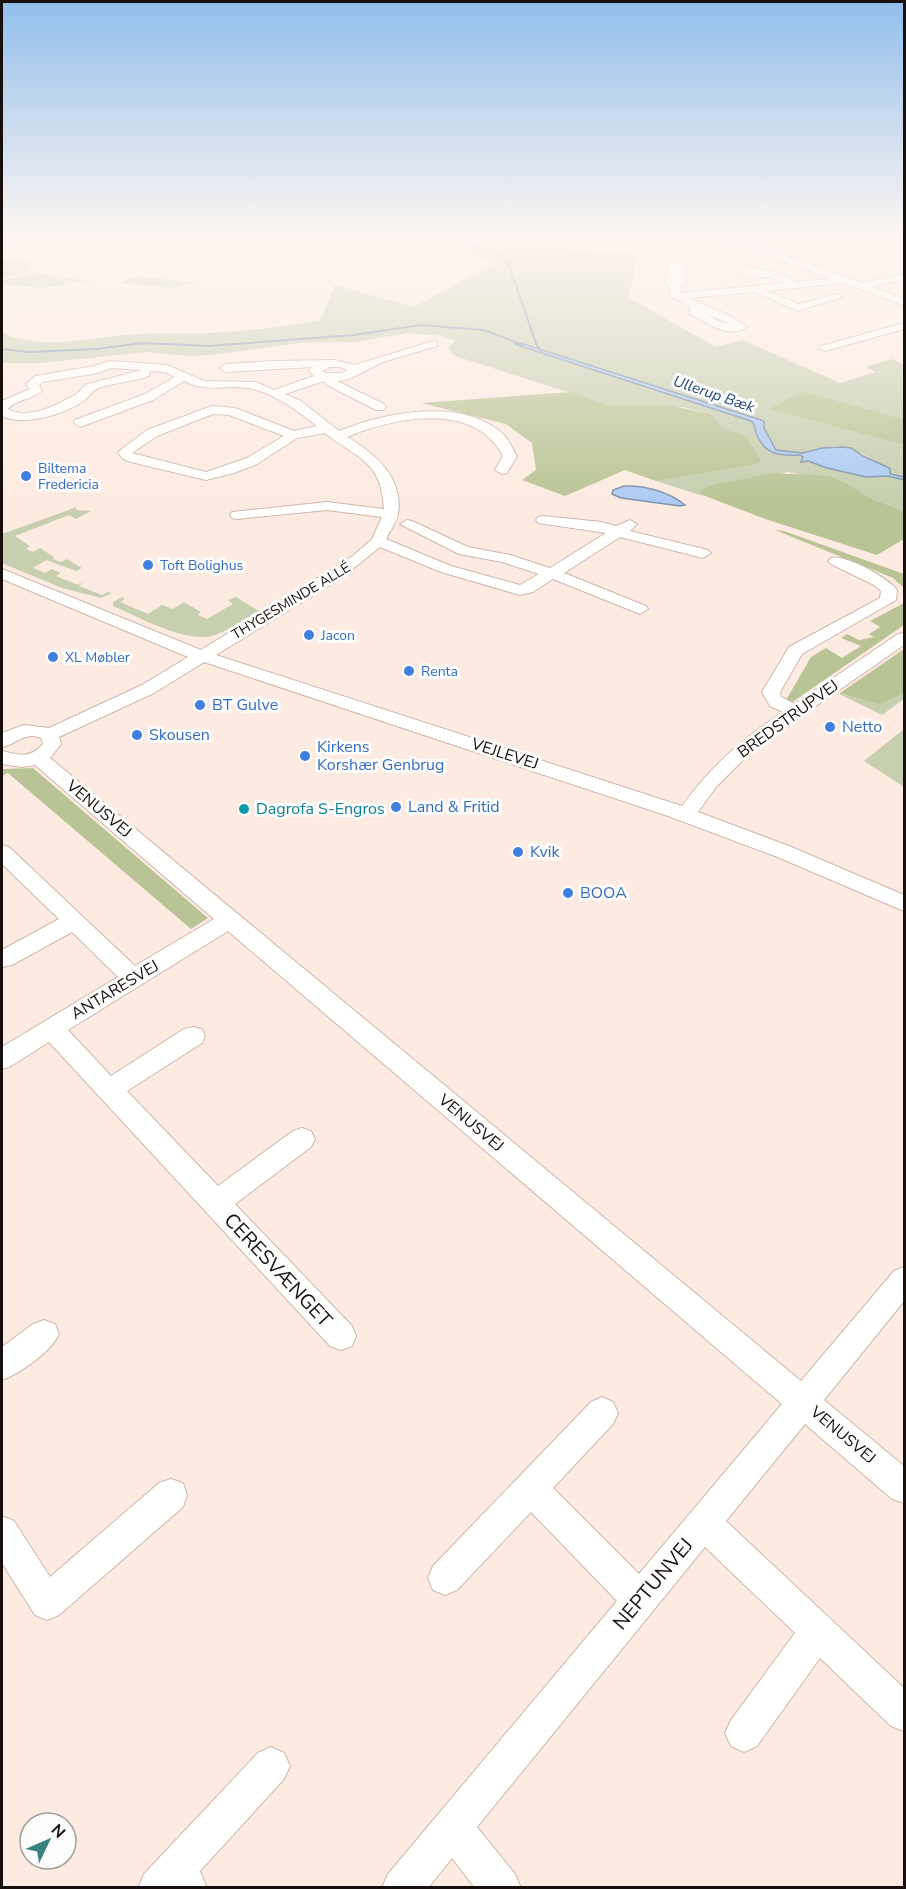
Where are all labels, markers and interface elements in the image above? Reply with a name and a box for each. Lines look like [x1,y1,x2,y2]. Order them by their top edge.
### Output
water label: Ullerup Bæk [671,371,758,417]
place label: Biltema Fredericia [38,459,99,494]
marker: Biltema Fredericia [19,469,33,483]
place label: Toft Bolighus [160,556,244,575]
marker: Toft Bolighus [141,558,155,572]
street label: THYGESMINDE ALLÉ [228,558,354,644]
place label: Jacon [320,626,355,645]
marker: Jacon [302,628,316,642]
place label: XL Møbler [65,648,130,667]
marker: XL Møbler [46,650,60,664]
place label: Renta [421,662,458,681]
marker: Renta [402,664,416,678]
street label: BREDSTRUPVEJ [733,675,843,763]
place label: BT Gulve [212,694,278,716]
marker: BT Gulve [193,698,207,712]
place label: Netto [842,716,882,738]
marker: Netto [823,720,837,734]
place label: Skousen [149,724,210,746]
marker: Skousen [130,728,144,742]
street label: VEJLEVEJ [468,733,541,775]
place label: Kirkens Korshær Genbrug [317,736,444,776]
marker: Kirkens Korshær Genbrug [298,749,312,763]
street label: VENUSVEJ [61,775,136,843]
place label: Land & Fritid [408,796,500,818]
place label: Dagrofa S-Engros [256,798,385,820]
marker: Land & Fritid [389,800,403,814]
marker: Dagrofa S-Engros [237,802,251,816]
place label: Kvik [530,841,561,863]
marker: Kvik [511,845,525,859]
place label: BOOA [580,882,627,904]
marker: BOOA [561,886,575,900]
street label: ANTARESVEJ [67,955,163,1025]
street label: VENUSVEJ [433,1089,508,1157]
street label: CERESVÆNGET [218,1207,338,1333]
street label: VENUSVEJ [805,1401,880,1469]
street label: NEPTUNVEJ [607,1532,699,1636]
north arrow [18,1811,78,1871]
text: N [46,1819,70,1843]

